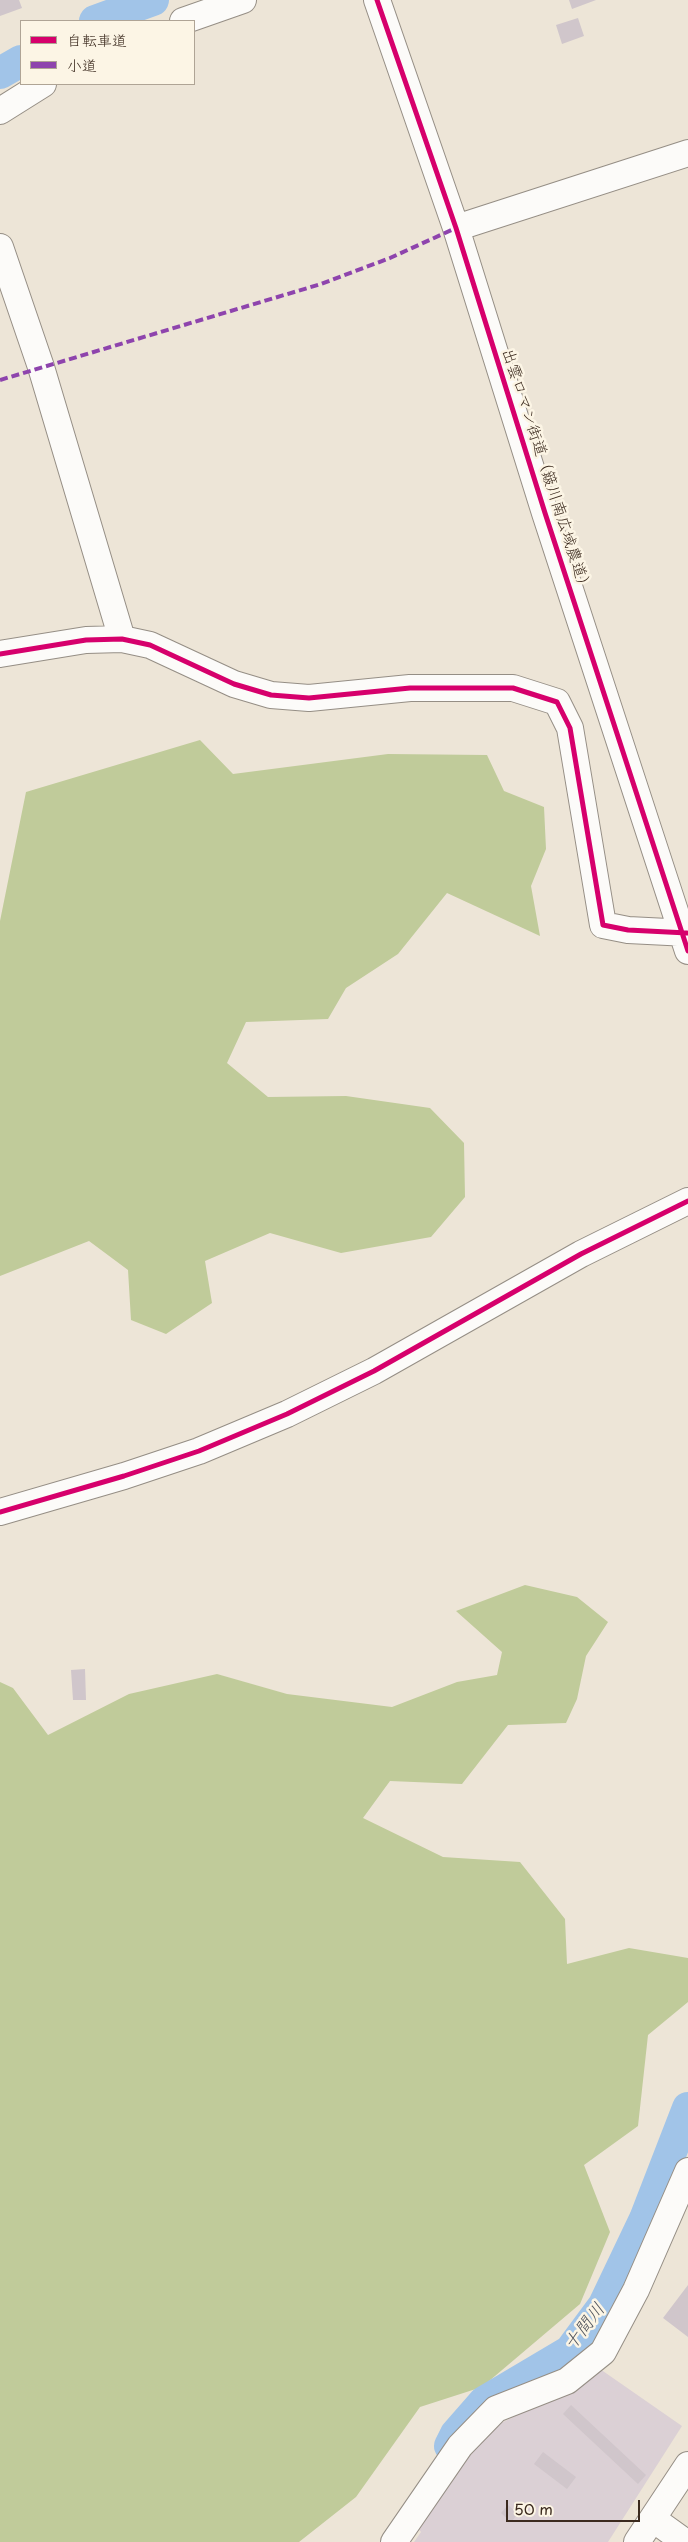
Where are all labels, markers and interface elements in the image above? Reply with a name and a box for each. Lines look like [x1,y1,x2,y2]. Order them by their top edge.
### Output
legend [20,20,195,85]
text: 自転車道 [67,28,127,51]
text: 小道 [67,53,97,76]
street label: 出雲ロマン街道（簸川南広域農道） [497,346,595,596]
water label: 十間川 [560,2299,610,2355]
scale bar [508,2490,642,2522]
text: 50 m [514,2497,553,2520]

